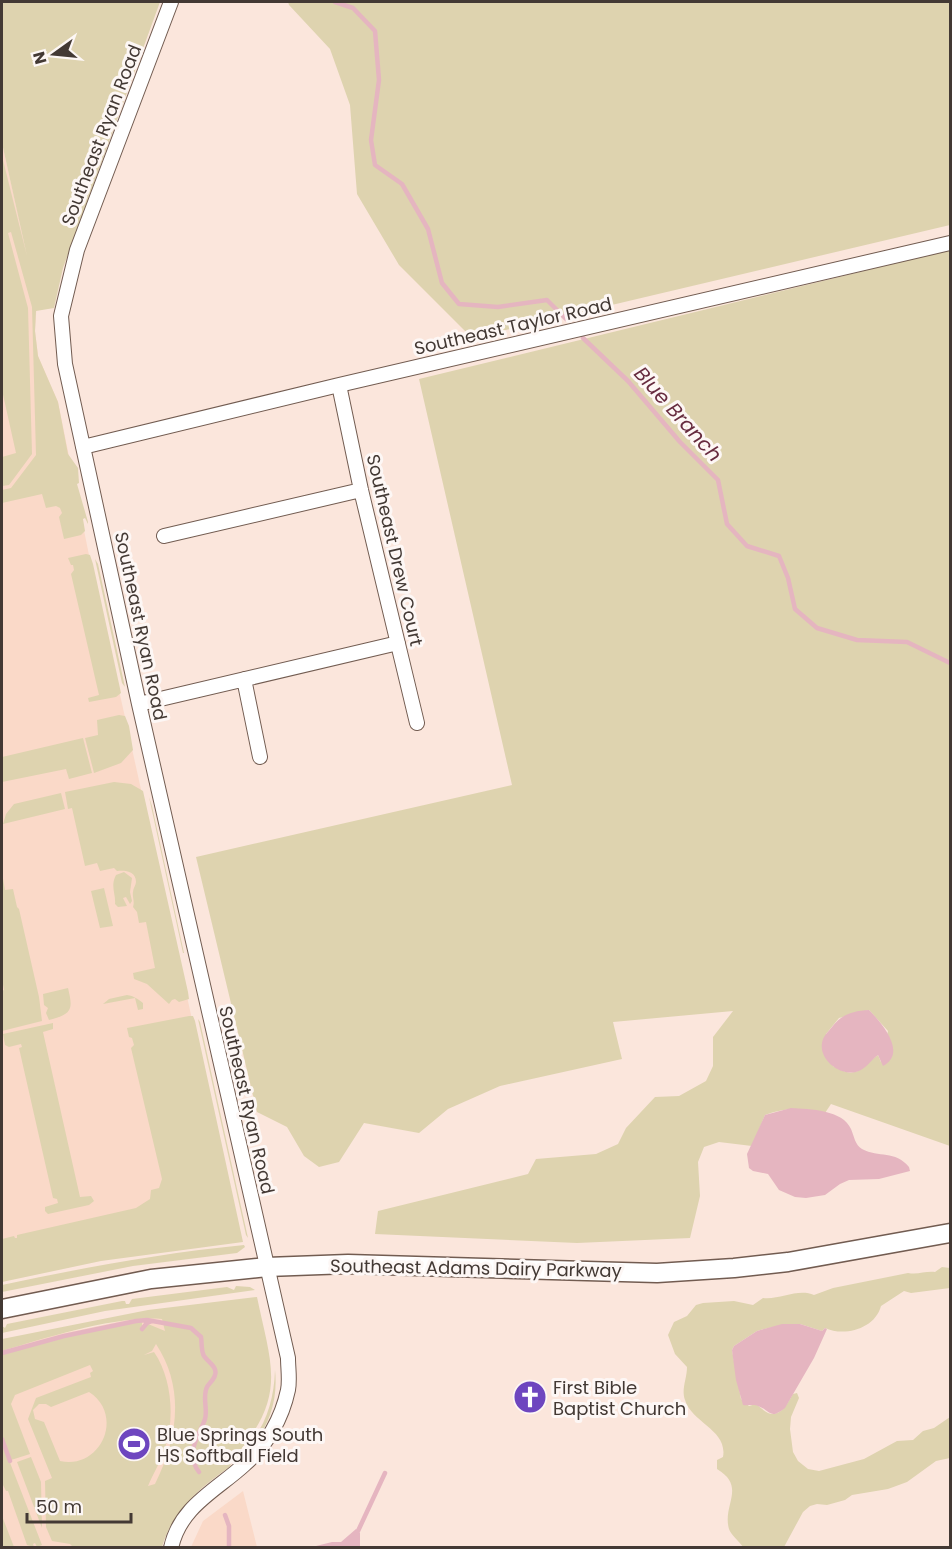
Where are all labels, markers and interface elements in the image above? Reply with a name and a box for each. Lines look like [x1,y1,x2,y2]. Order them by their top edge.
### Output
north arrow [24,24,84,84]
street label: Southeast Ryan Road [55,41,147,229]
text: N [27,49,53,67]
street label: Southeast Taylor Road [412,291,614,361]
water label: Blue Branch [628,360,728,468]
street label: Southeast Drew Court [361,452,429,648]
street label: Southeast Ryan Road [109,529,173,723]
street label: Southeast Ryan Road [213,1004,281,1196]
street label: Southeast Adams Dairy Parkway [330,1253,622,1283]
place label: First Bible Baptist Church [553,1375,686,1421]
church icon: First Bible Baptist Church [512,1379,548,1415]
place label: Blue Springs South HS Softball Field [157,1422,323,1468]
sports icon: Blue Springs South HS Softball Field [116,1426,152,1462]
scale bar [27,1486,130,1524]
text: 50 m [36,1494,82,1519]

